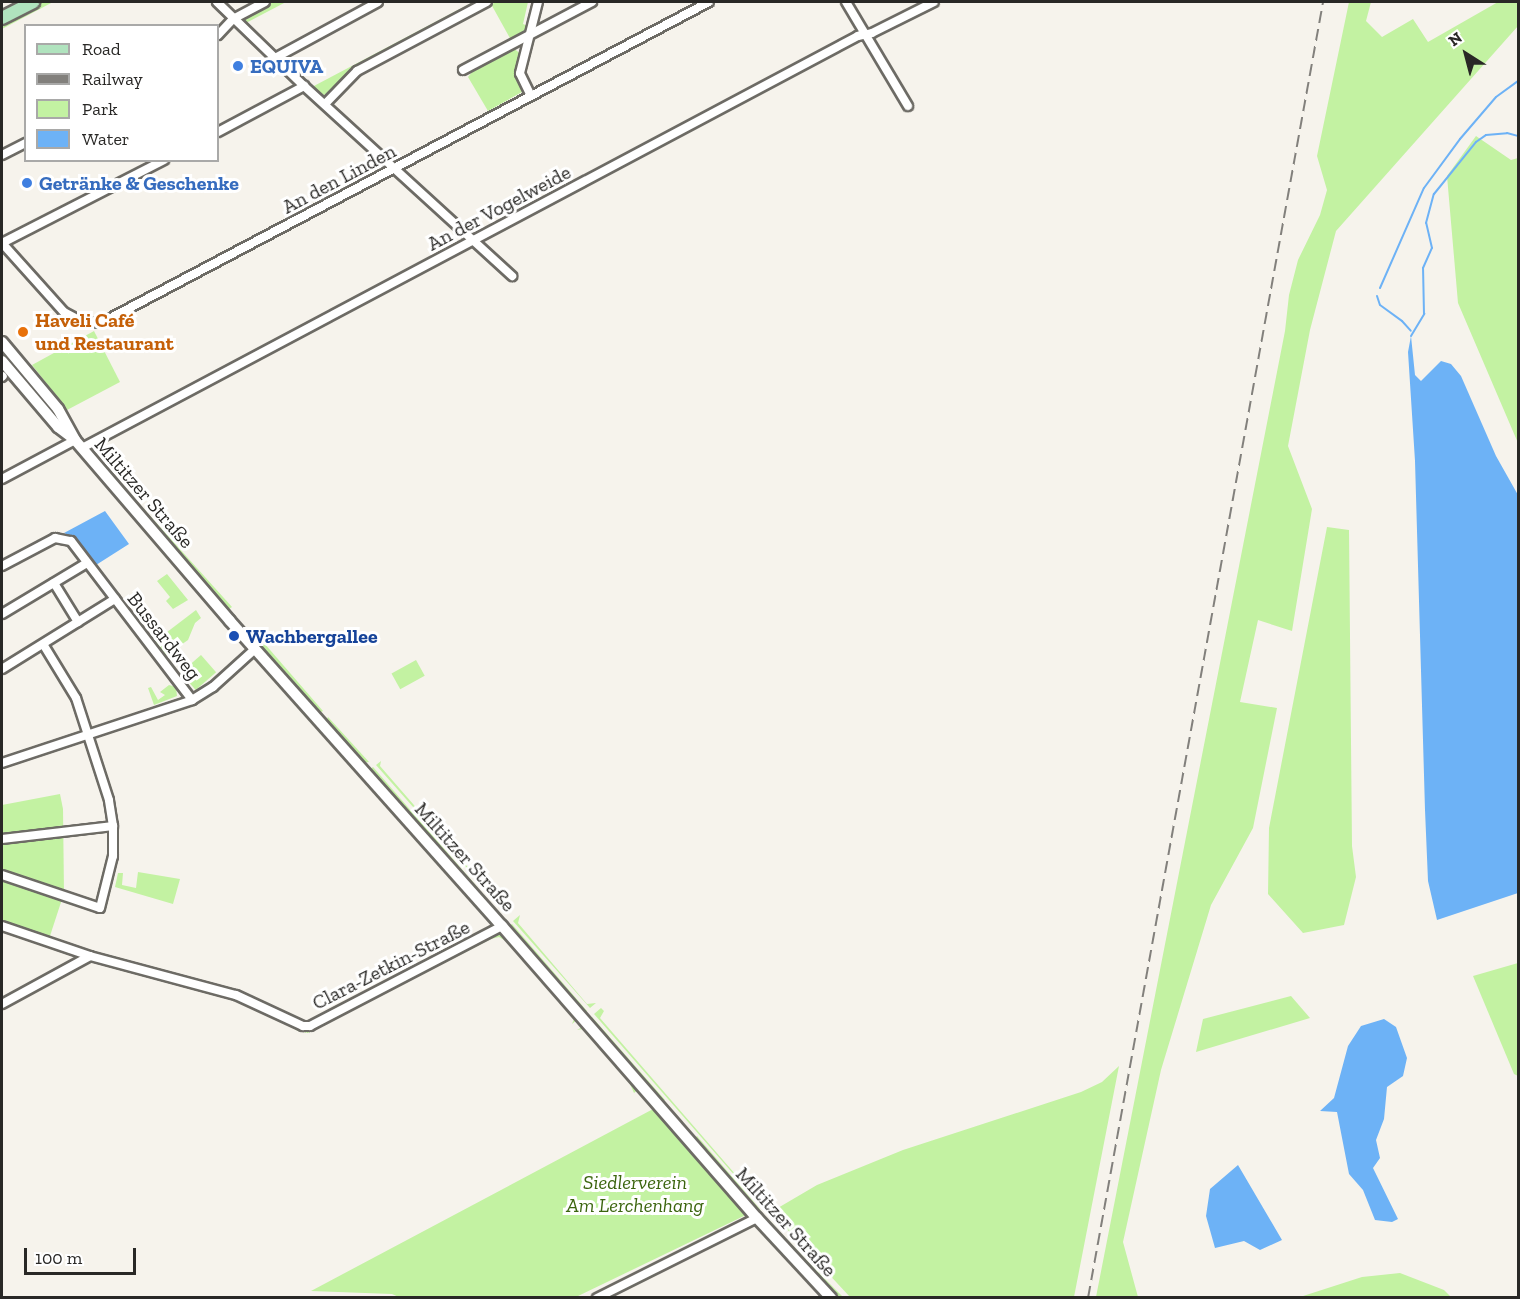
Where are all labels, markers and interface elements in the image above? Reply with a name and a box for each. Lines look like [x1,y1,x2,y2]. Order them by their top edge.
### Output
legend [24,24,219,162]
north arrow [1436,24,1496,84]
text: N [1445,28,1466,50]
text: Road [82,38,121,60]
place label: EQUIVA [250,54,323,78]
marker: EQUIVA [231,59,245,73]
text: Railway [82,68,143,90]
text: Park [82,98,118,120]
text: Water [82,128,129,150]
street label: An den Linden [278,139,400,219]
street label: An der Vogelweide [423,160,575,256]
place label: Getränke & Geschenke [39,171,239,195]
marker: Getränke & Geschenke [20,176,34,190]
place label: Haveli Café und Restaurant [35,308,174,355]
marker: Haveli Café und Restaurant [16,325,30,339]
street label: Miltitzer Straße [89,433,199,553]
street label: Bussardweg [122,587,206,685]
place label: Wachbergallee [246,624,378,648]
marker: Wachbergallee [227,629,241,643]
street label: Miltitzer Straße [410,797,520,917]
street label: Clara-Zetkin-Straße [308,915,474,1015]
street label: Miltitzer Straße [731,1162,841,1282]
park label: Siedlerverein Am Lerchenhang [566,1171,704,1218]
scale bar [27,1236,140,1274]
text: 100 m [35,1247,82,1269]

